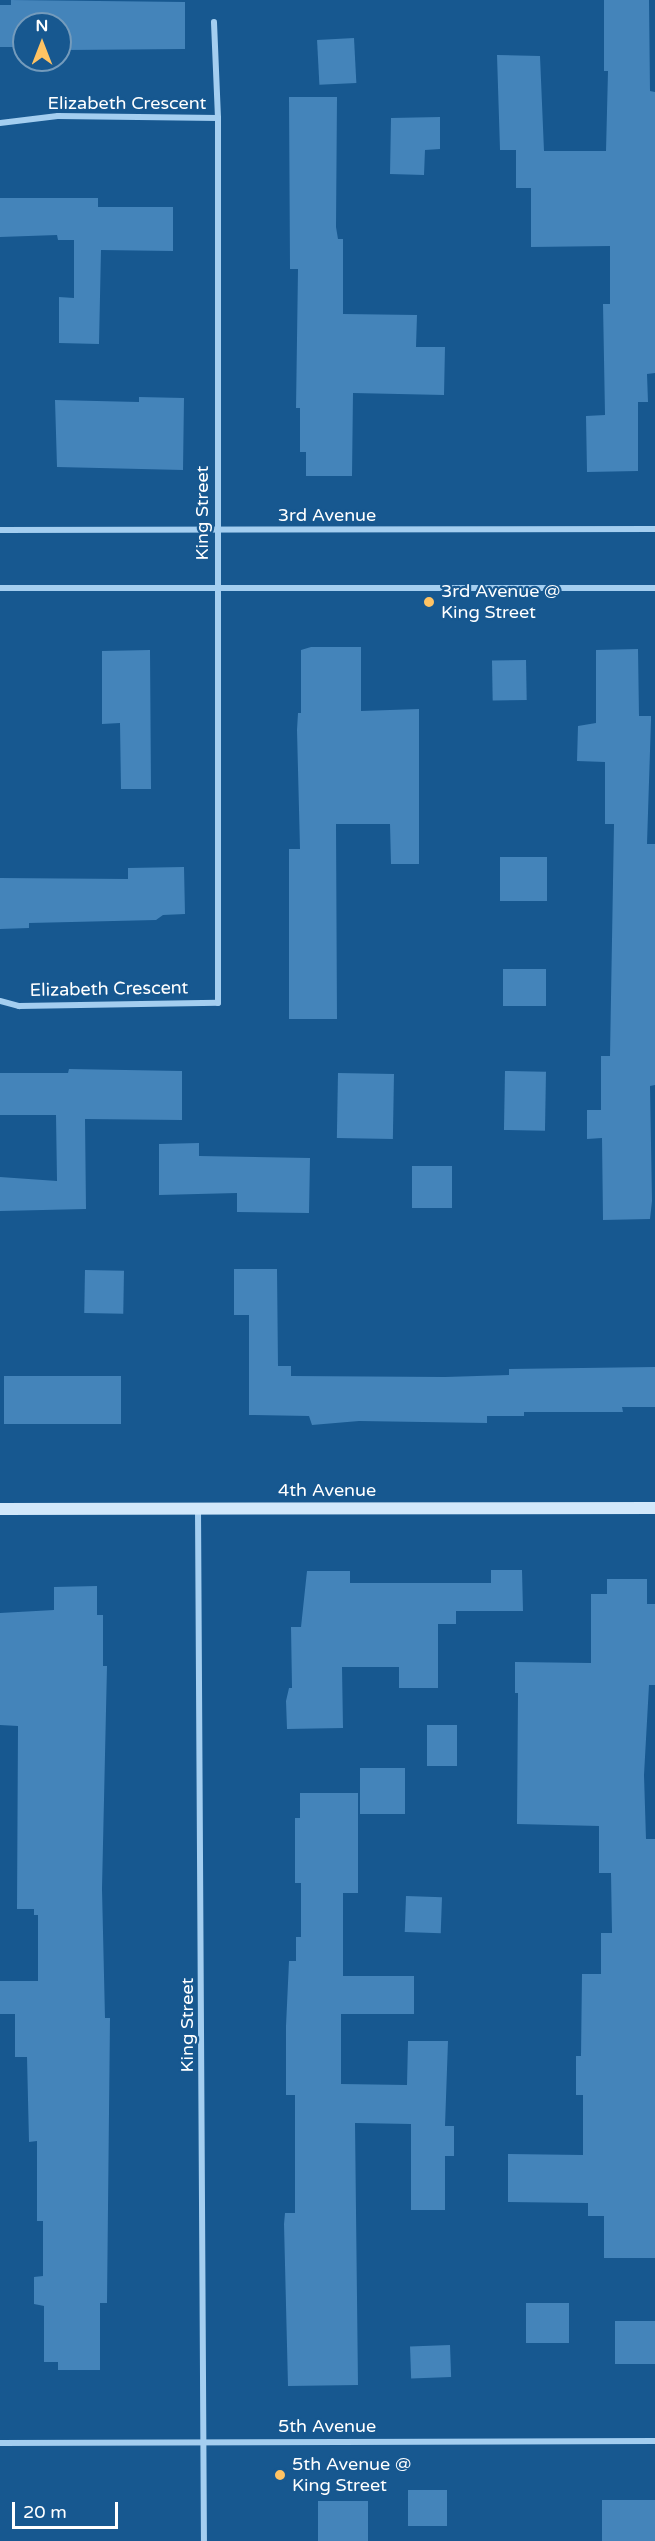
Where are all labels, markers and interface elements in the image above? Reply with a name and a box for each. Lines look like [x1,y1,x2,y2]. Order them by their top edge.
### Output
north arrow [12,12,72,72]
text: N [36,16,48,36]
street label: Elizabeth Crescent [48,92,206,114]
street label: King Street [191,466,213,560]
street label: 3rd Avenue [278,504,376,526]
place label: 3rd Avenue @ King Street [441,581,560,624]
marker: 3rd Avenue @ King Street [422,595,436,609]
street label: Elizabeth Crescent [29,977,189,1001]
street label: 4th Avenue [278,1479,376,1501]
street label: King Street [176,1978,198,2072]
street label: 5th Avenue [278,2415,376,2437]
place label: 5th Avenue @ King Street [292,2454,411,2496]
marker: 5th Avenue @ King Street [273,2468,287,2482]
scale bar [15,2490,122,2528]
text: 20 m [23,2501,67,2523]

